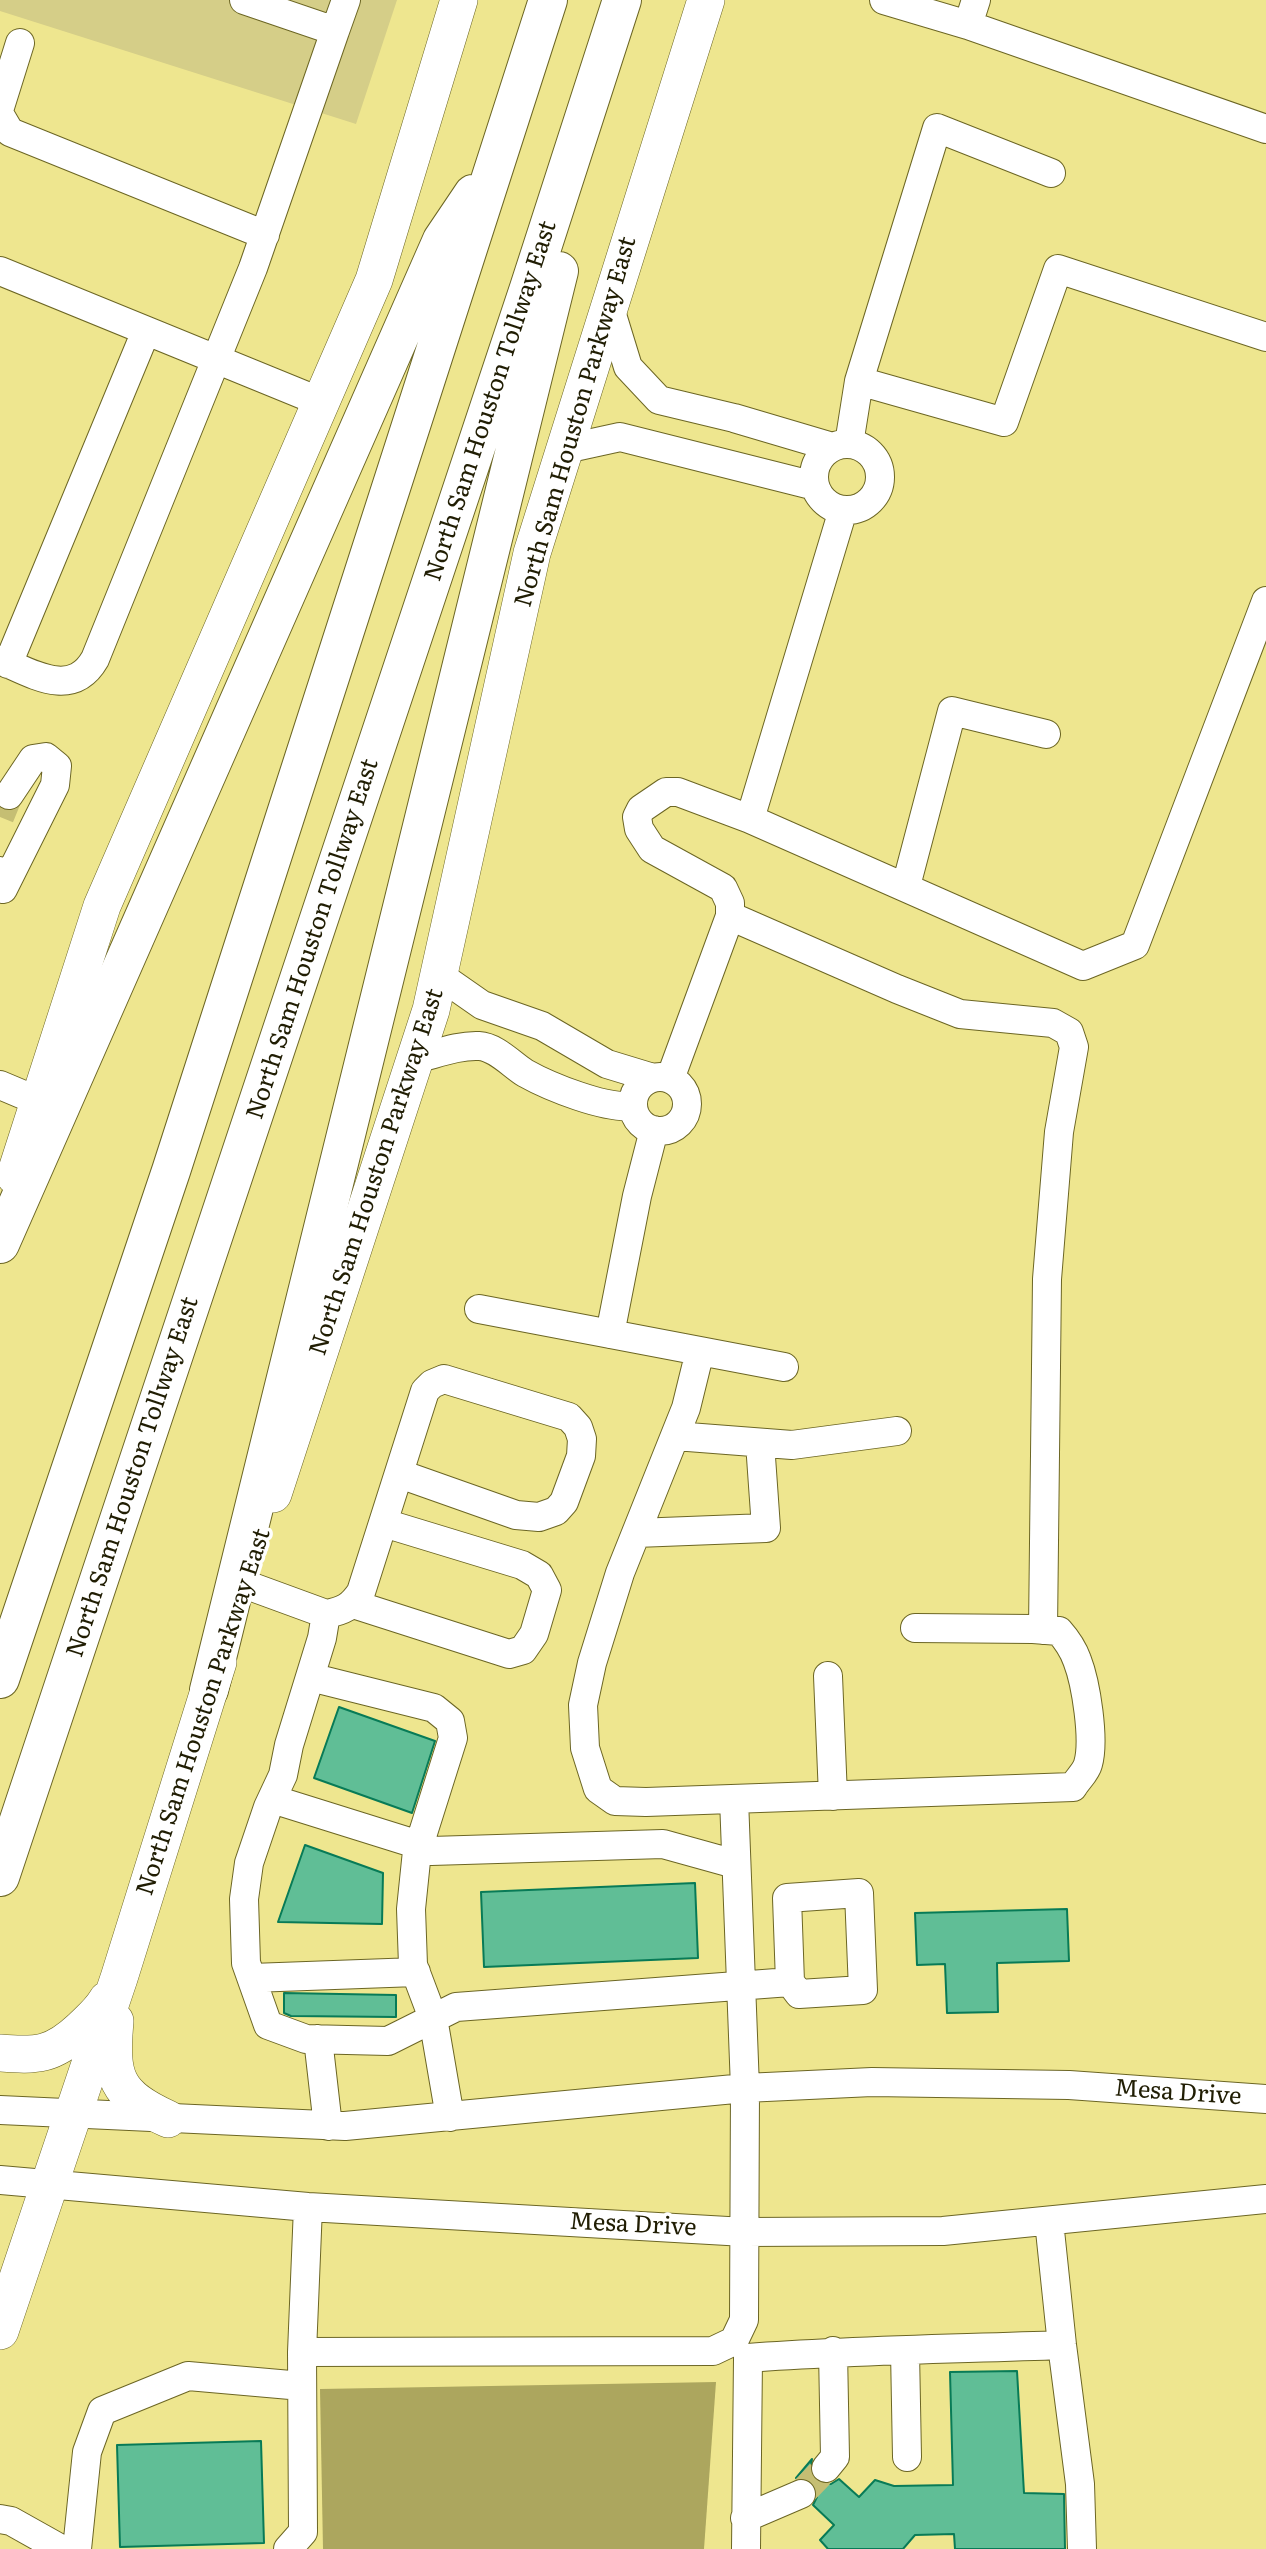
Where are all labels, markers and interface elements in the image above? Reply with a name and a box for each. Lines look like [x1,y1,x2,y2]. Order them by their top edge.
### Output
street label: North Sam Houston Tollway East [419,217,563,585]
street label: North Sam Houston Parkway East [509,233,643,611]
street label: North Sam Houston Tollway East [241,755,385,1123]
street label: North Sam Houston Parkway East [304,985,450,1359]
street label: North Sam Houston Tollway East [61,1293,205,1661]
street label: North Sam Houston Parkway East [131,1525,277,1899]
street label: Mesa Drive [1113,2074,1243,2112]
street label: Mesa Drive [569,2207,697,2243]

